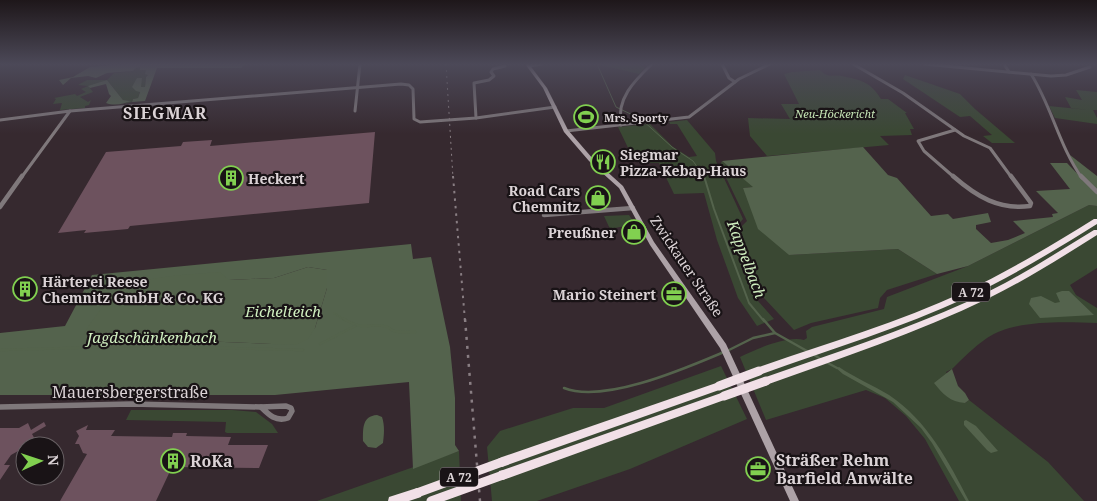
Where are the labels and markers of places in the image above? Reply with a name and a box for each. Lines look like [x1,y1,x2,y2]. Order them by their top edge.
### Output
sports icon: Mrs. Sporty [573,104,599,130]
place label: Mrs. Sporty [604,110,669,125]
place label: Siegmar Pizza-Kebap-Haus [620,145,746,180]
restaurant icon: Siegmar Pizza-Kebap-Haus [590,149,616,175]
building icon: Heckert [218,165,244,191]
place label: Heckert [248,169,305,188]
place label: Road Cars Chemnitz [508,181,580,216]
shop icon: Road Cars Chemnitz [585,185,611,211]
shop icon: Preußner [621,219,647,245]
place label: Preußner [548,223,617,242]
place label: Härterei Reese Chemnitz GmbH & Co. KG [42,272,224,307]
building icon: Härterei Reese Chemnitz GmbH & Co. KG [12,276,38,302]
office icon: Mario Steinert [661,281,687,307]
place label: Mario Steinert [553,285,656,304]
building icon: RoKa [160,448,186,474]
place label: Sträßer Rehm Barfield Anwälte [776,449,913,489]
place label: RoKa [190,450,233,472]
office icon: Sträßer Rehm Barfield Anwälte [745,456,771,482]

